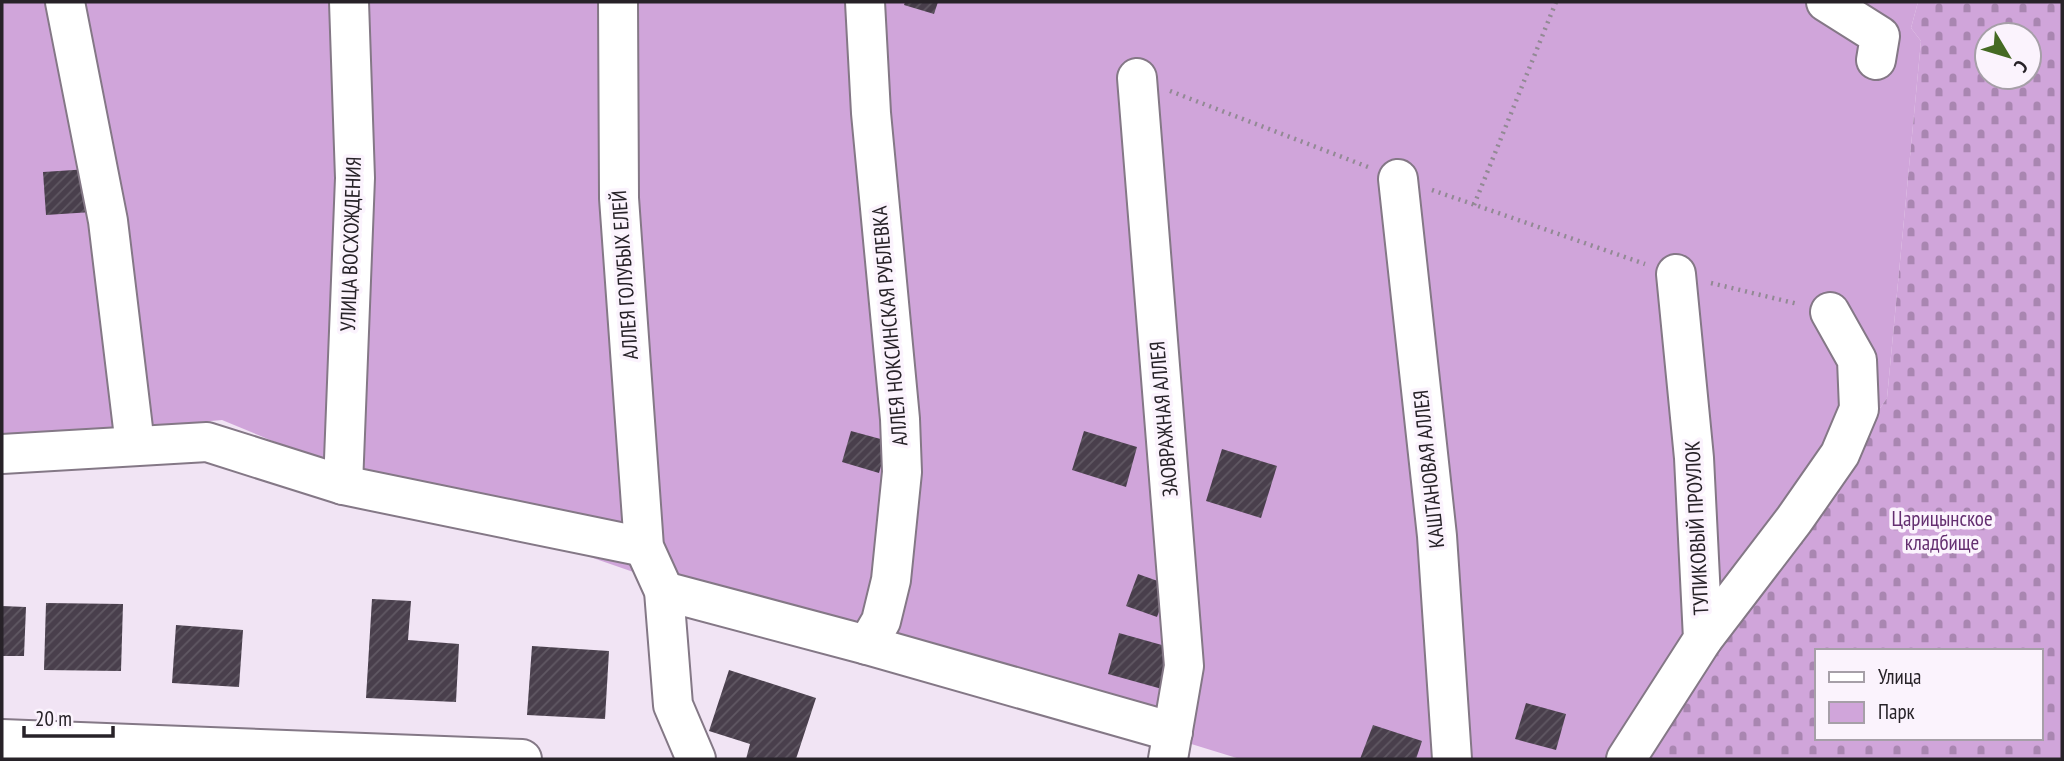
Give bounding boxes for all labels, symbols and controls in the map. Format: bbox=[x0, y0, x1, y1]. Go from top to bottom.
north arrow bbox=[1973, 21, 2043, 91]
text: С bbox=[2009, 56, 2034, 78]
street label: УЛИЦА ВОСХОЖДЕНИЯ bbox=[334, 156, 367, 332]
street label: АЛЛЕЯ ГОЛУБЫХ ЕЛЕЙ bbox=[605, 190, 644, 361]
street label: АЛЛЕЯ НОКСИНСКАЯ РУБЛЕВКА bbox=[866, 205, 913, 447]
street label: ЗАОВРАЖНАЯ АЛЛЕЯ bbox=[1143, 340, 1184, 498]
street label: КАШТАНОВАЯ АЛЛЕЯ bbox=[1407, 389, 1450, 549]
street label: ТУПИКОВЫЙ ПРОУЛОК bbox=[1678, 440, 1715, 616]
park label: Царицынское кладбище bbox=[1891, 505, 1993, 556]
legend bbox=[1815, 649, 2043, 740]
text: Улица bbox=[1878, 663, 1921, 690]
scale bar bbox=[24, 694, 114, 738]
text: Парк bbox=[1878, 698, 1915, 725]
text: 20 m bbox=[35, 705, 72, 732]

